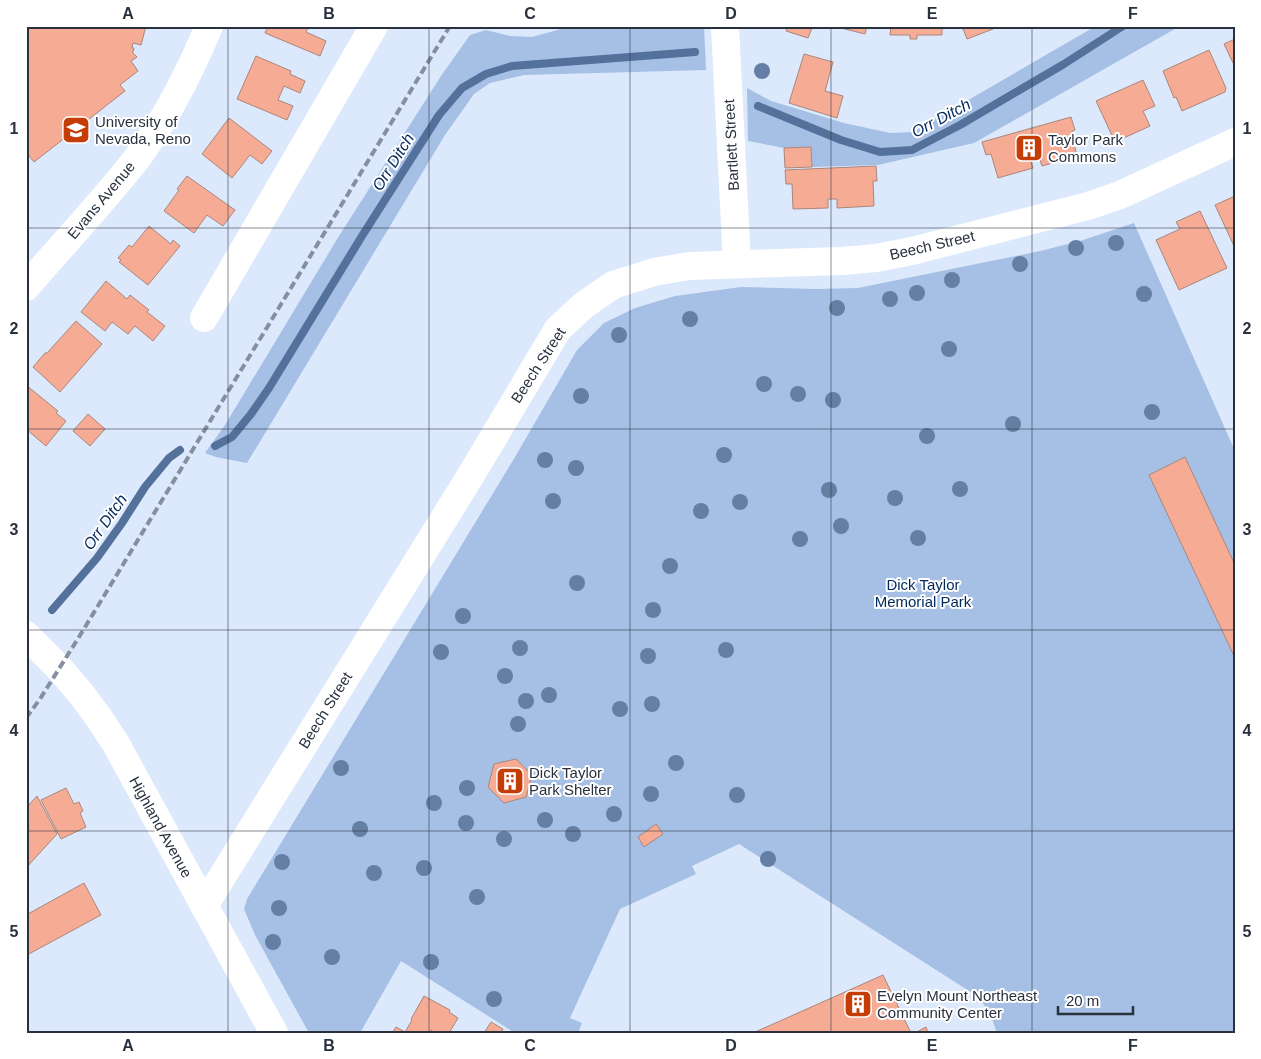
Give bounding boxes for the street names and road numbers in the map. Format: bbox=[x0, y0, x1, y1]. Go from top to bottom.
street label: Bartlett Street bbox=[720, 98, 742, 191]
street label: Evans Avenue bbox=[64, 158, 138, 242]
street label: Beech Street bbox=[888, 227, 977, 263]
street label: Beech Street bbox=[507, 323, 569, 406]
street label: Beech Street bbox=[295, 668, 356, 751]
street label: Highland Avenue bbox=[126, 773, 196, 881]

